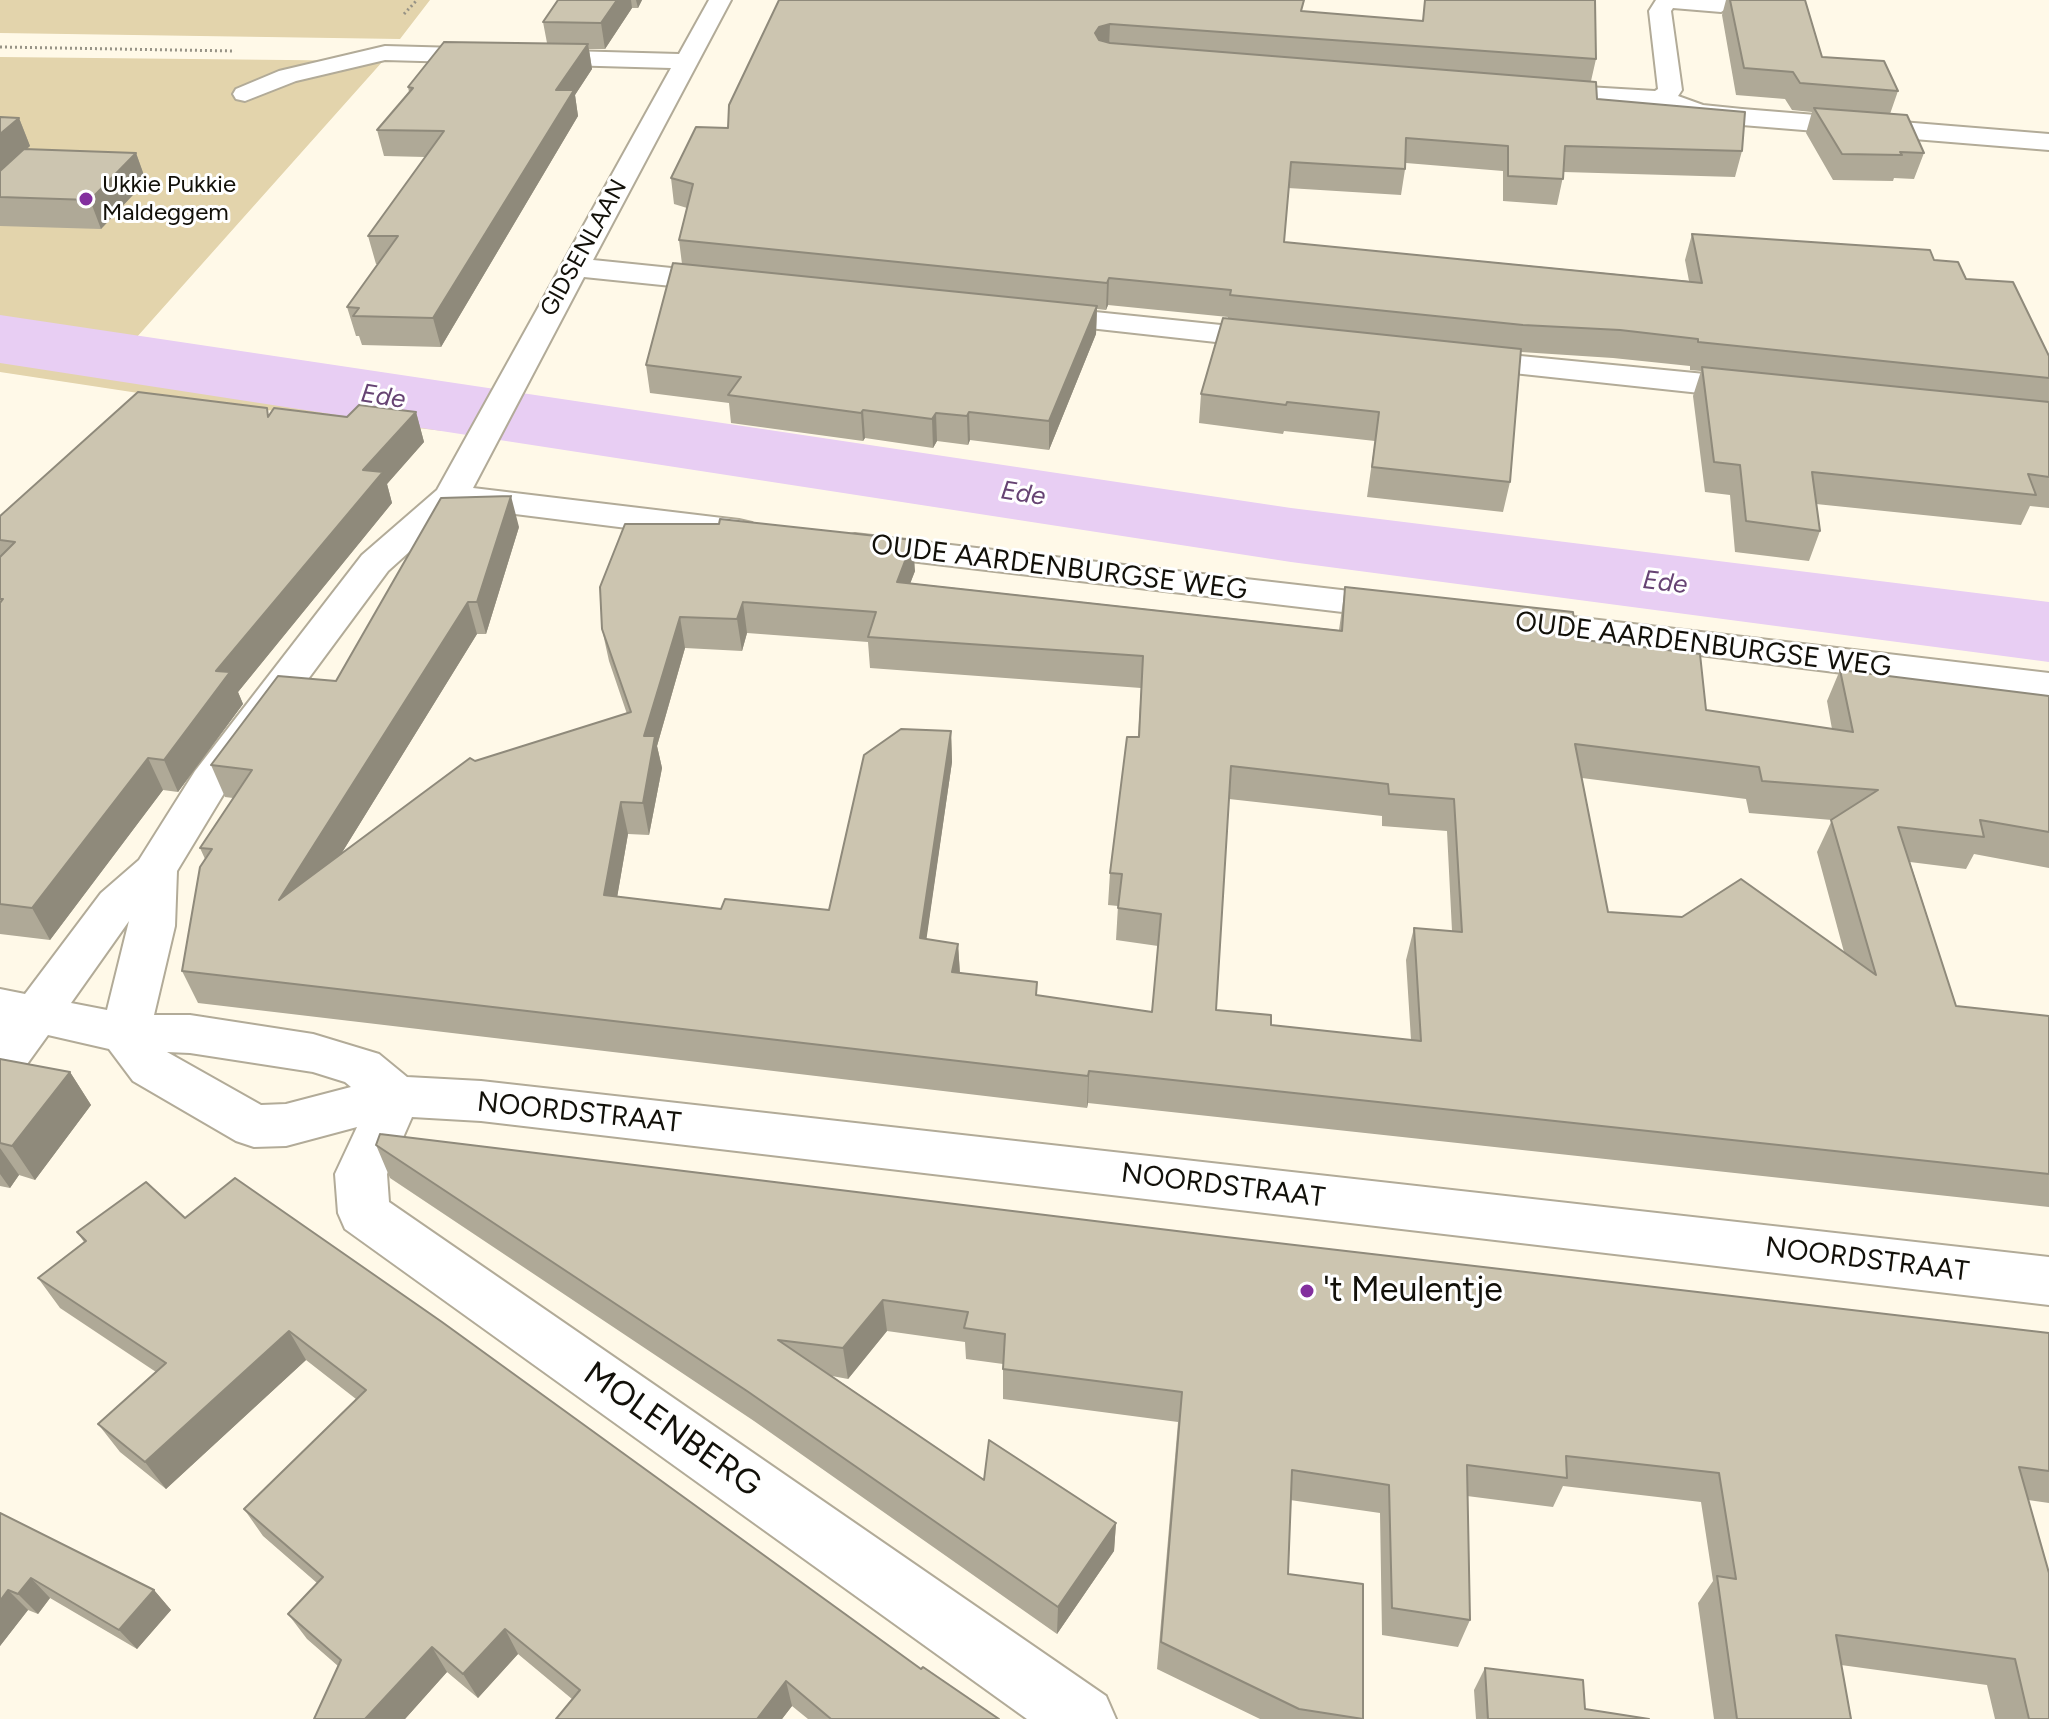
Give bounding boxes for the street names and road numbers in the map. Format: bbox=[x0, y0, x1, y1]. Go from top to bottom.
street label: GIDSENLAAN bbox=[535, 175, 633, 321]
street label: OUDE AARDENBURGSE WEG bbox=[869, 528, 1249, 608]
street label: OUDE AARDENBURGSE WEG bbox=[1513, 605, 1893, 685]
street label: NOORDSTRAAT bbox=[475, 1086, 683, 1140]
street label: NOORDSTRAAT bbox=[1119, 1157, 1327, 1215]
street label: NOORDSTRAAT bbox=[1763, 1231, 1971, 1289]
street label: MOLENBERG bbox=[575, 1354, 769, 1506]

